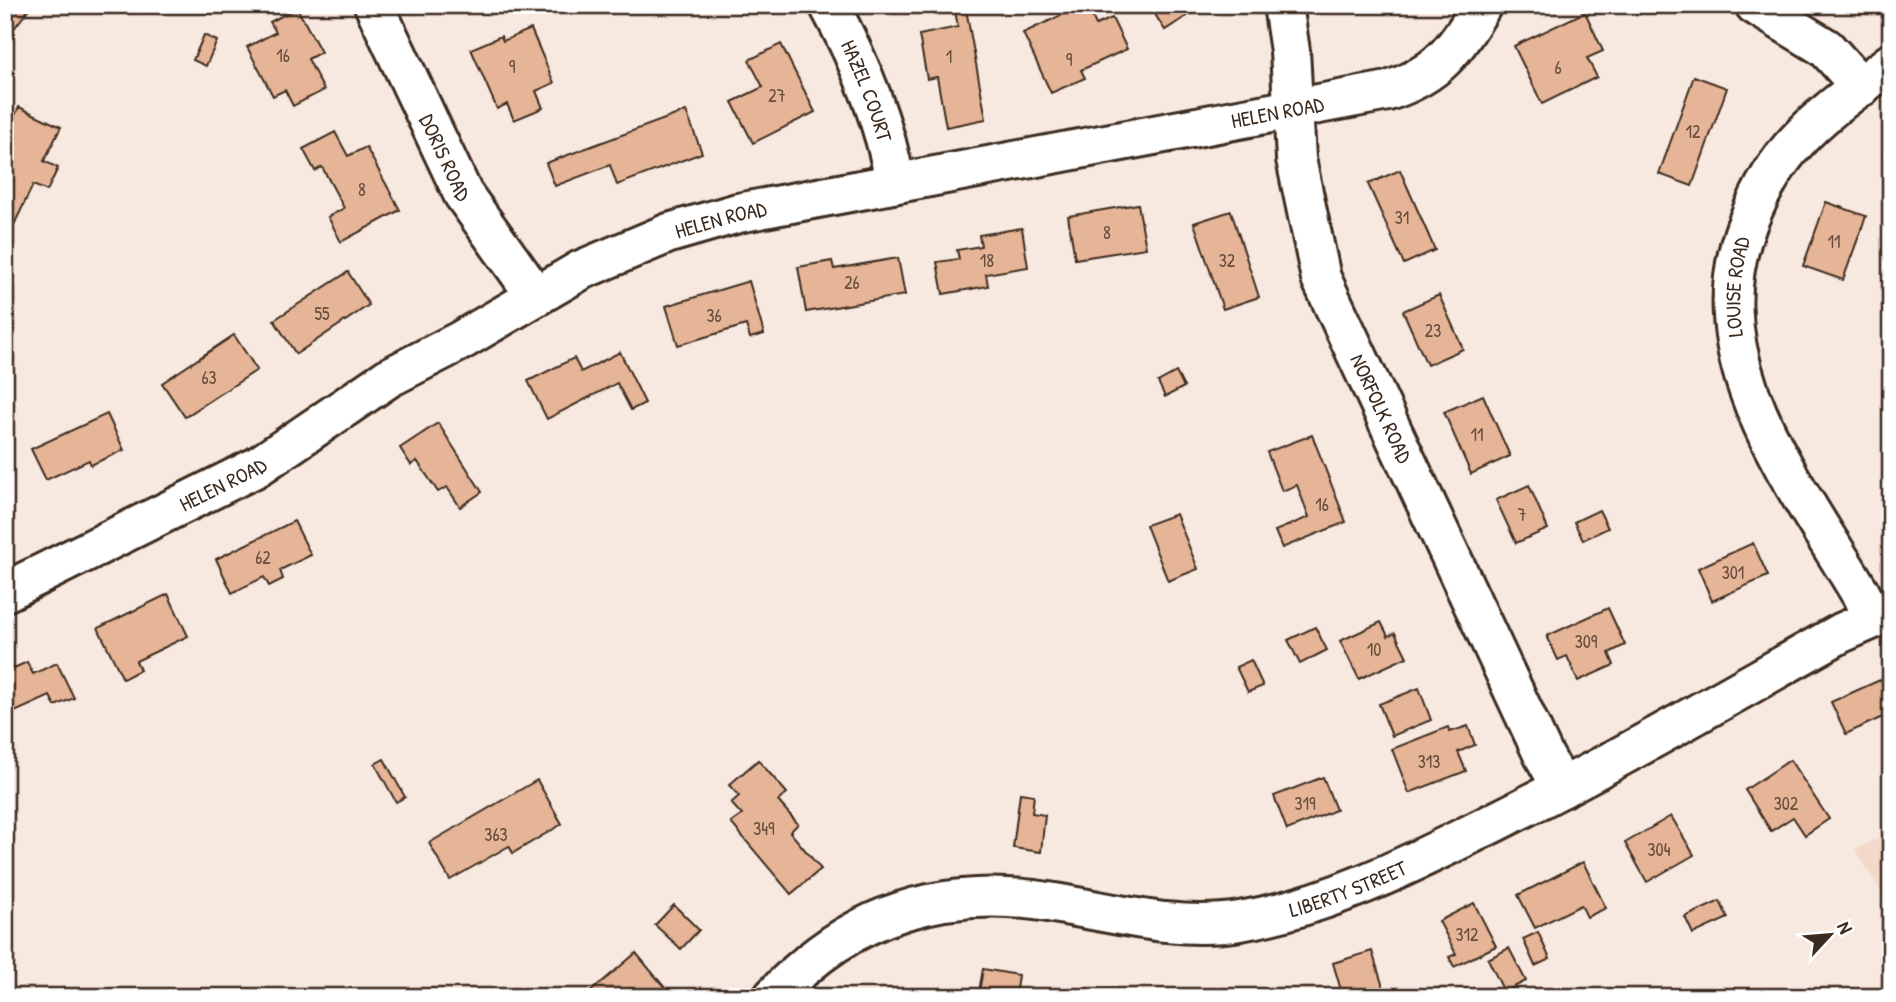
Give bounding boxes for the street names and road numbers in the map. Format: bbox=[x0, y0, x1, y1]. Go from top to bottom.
street label: HAZEL COURT bbox=[835, 35, 900, 146]
street label: HELEN ROAD bbox=[1229, 89, 1326, 135]
street label: DORIS ROAD bbox=[413, 109, 478, 207]
street label: HELEN ROAD bbox=[671, 193, 769, 245]
street label: LOUISE ROAD bbox=[1718, 233, 1756, 339]
street label: NORFOLK ROAD bbox=[1344, 349, 1420, 467]
street label: HELEN ROAD bbox=[174, 450, 272, 518]
street label: LIBERTY STREET bbox=[1286, 852, 1412, 924]

